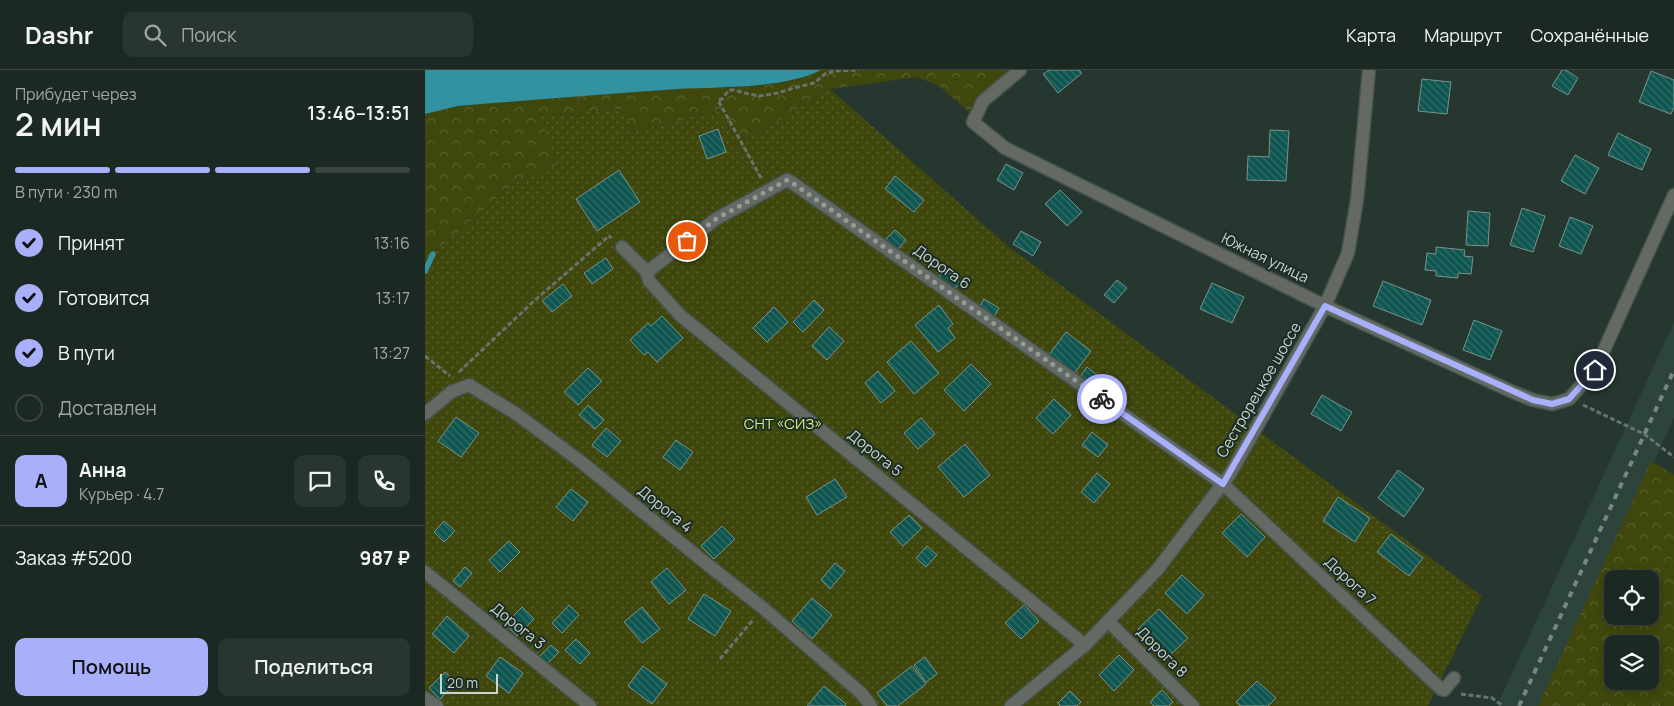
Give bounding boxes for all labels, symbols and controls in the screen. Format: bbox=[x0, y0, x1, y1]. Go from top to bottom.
search box bbox=[123, 12, 473, 57]
text: Dashr bbox=[25, 18, 93, 51]
icon: search bbox=[141, 21, 169, 49]
text: Поиск bbox=[181, 22, 236, 48]
text: Карта bbox=[1346, 23, 1396, 47]
text: Маршрут bbox=[1424, 23, 1502, 47]
text: Сохранённые bbox=[1530, 23, 1649, 47]
text: Прибудет через bbox=[15, 83, 137, 105]
text: 13:46–13:51 bbox=[307, 100, 410, 126]
text: 2 мин bbox=[15, 102, 102, 146]
text: В пути · 230 m bbox=[15, 181, 117, 203]
pin bbox=[666, 220, 708, 262]
icon: bag bbox=[673, 227, 701, 255]
street label: Южная улица bbox=[1218, 227, 1312, 288]
icon: check bbox=[15, 229, 43, 257]
text: Принят bbox=[58, 230, 125, 256]
text: 13:16 bbox=[374, 232, 410, 254]
street label: Дорога 6 bbox=[910, 239, 975, 294]
icon: check bbox=[15, 284, 43, 312]
text: Готовится bbox=[58, 285, 150, 311]
text: 13:17 bbox=[376, 287, 410, 309]
street label: Сестрорецкое шоссе bbox=[1211, 318, 1306, 461]
icon: check bbox=[15, 339, 43, 367]
text: В пути bbox=[58, 340, 115, 366]
text: 13:27 bbox=[373, 342, 410, 364]
pin bbox=[1574, 349, 1616, 391]
icon: home bbox=[1581, 356, 1609, 384]
courier bbox=[1077, 374, 1127, 424]
icon: bike bbox=[1088, 385, 1116, 413]
text: Доставлен bbox=[58, 395, 157, 421]
park label: СНТ «СИЗ» bbox=[744, 413, 822, 434]
street label: Дорога 5 bbox=[844, 424, 907, 481]
button: chat bbox=[294, 455, 346, 507]
button: phone bbox=[358, 455, 410, 507]
text: Анна bbox=[79, 457, 126, 483]
text: А bbox=[35, 468, 47, 494]
street label: Дорога 4 bbox=[634, 480, 697, 537]
text: Курьер · 4.7 bbox=[79, 483, 164, 505]
text: Заказ #5200 bbox=[15, 545, 132, 571]
text: 987 ₽ bbox=[360, 545, 410, 571]
street label: Дорога 7 bbox=[1320, 551, 1381, 610]
map controls bbox=[1604, 570, 1659, 690]
button: locate bbox=[1604, 570, 1659, 625]
street label: Дорога 3 bbox=[487, 597, 550, 654]
street label: Дорога 8 bbox=[1132, 621, 1193, 682]
button: layers bbox=[1604, 635, 1659, 690]
button: Помощь bbox=[15, 638, 208, 696]
button: Поделиться bbox=[218, 638, 410, 696]
scale bar bbox=[440, 671, 497, 694]
text: 20 m bbox=[447, 673, 478, 692]

